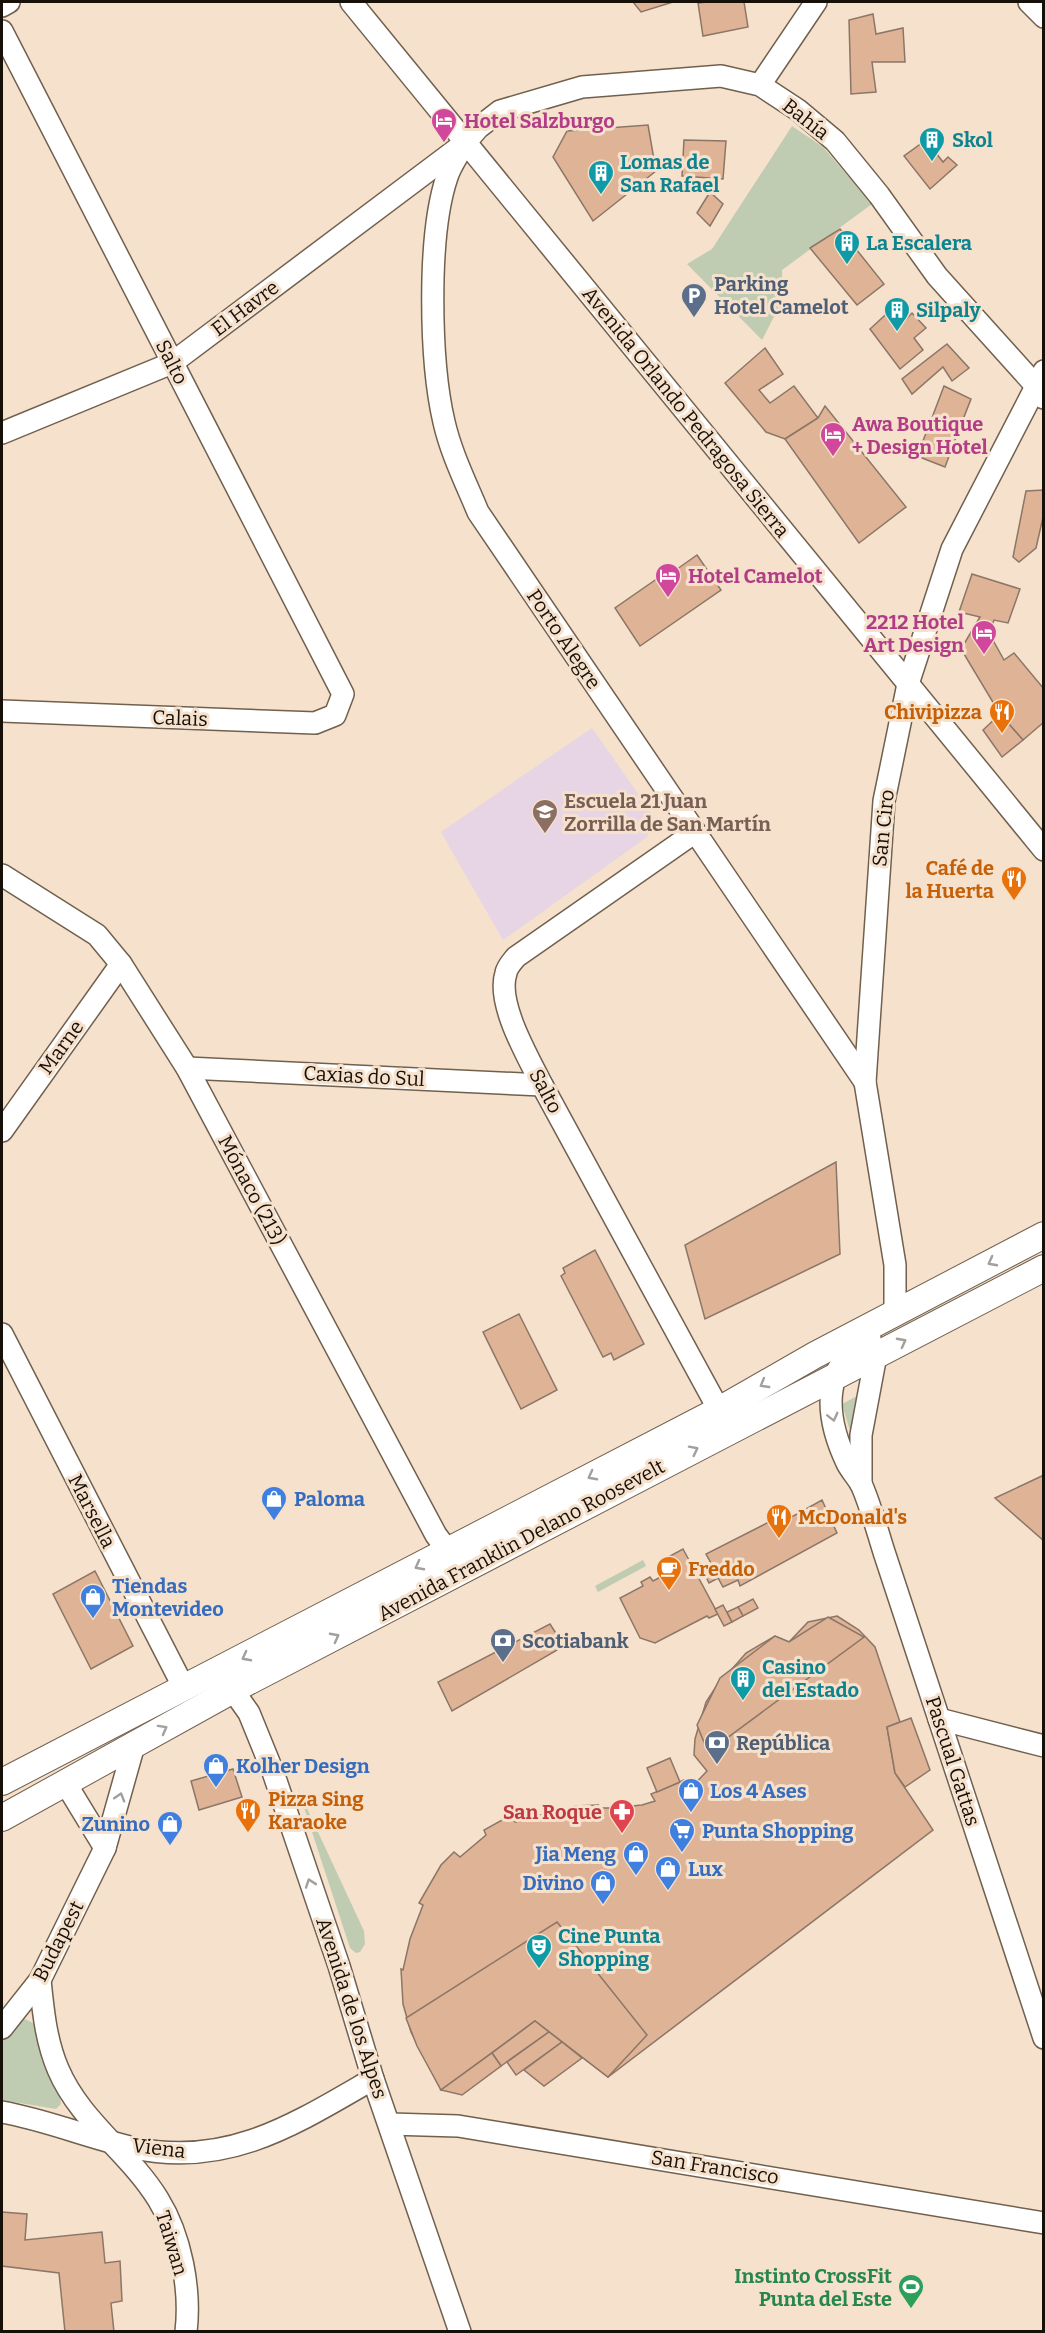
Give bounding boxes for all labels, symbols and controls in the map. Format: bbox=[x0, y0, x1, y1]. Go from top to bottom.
street label: Bahía bbox=[778, 93, 834, 145]
hotel icon: Hotel Salzburgo bbox=[429, 106, 459, 144]
place label: Hotel Salzburgo bbox=[464, 109, 615, 133]
building icon: Skol bbox=[917, 125, 947, 163]
place label: Skol bbox=[952, 128, 993, 152]
place label: Lomas de San Rafael bbox=[620, 150, 720, 197]
building icon: Lomas de San Rafael bbox=[586, 158, 616, 196]
building icon: La Escalera bbox=[832, 228, 862, 266]
place label: La Escalera bbox=[866, 231, 972, 255]
place label: Parking Hotel Camelot bbox=[714, 272, 849, 319]
street label: El Havre bbox=[207, 275, 283, 341]
parking icon: Parking Hotel Camelot bbox=[679, 281, 709, 319]
street label: Avenida Orlando Pedragosa Sierra bbox=[577, 282, 795, 542]
building icon: Silpaly bbox=[882, 295, 912, 333]
place label: Silpaly bbox=[916, 298, 981, 322]
street label: Salto bbox=[151, 336, 193, 388]
place label: Awa Boutique + Design Hotel bbox=[852, 412, 988, 459]
hotel icon: Awa Boutique + Design Hotel bbox=[818, 420, 848, 458]
hotel icon: Hotel Camelot bbox=[653, 561, 683, 599]
place label: Hotel Camelot bbox=[688, 564, 823, 588]
street label: Porto Alegre bbox=[522, 585, 606, 693]
place label: 2212 Hotel Art Design bbox=[863, 610, 964, 657]
hotel icon: 2212 Hotel Art Design bbox=[969, 618, 999, 656]
restaurant icon: Chivipizza bbox=[987, 697, 1017, 735]
place label: Chivipizza bbox=[884, 700, 982, 724]
street label: Calais bbox=[152, 705, 208, 731]
street label: San Ciro bbox=[867, 788, 899, 868]
place label: Escuela 21 Juan Zorrilla de San Martín bbox=[564, 789, 771, 836]
school or university icon: Escuela 21 Juan Zorrilla de San Martín bbox=[530, 797, 560, 835]
place label: Café de la Huerta bbox=[905, 856, 994, 903]
restaurant icon: Café de la Huerta bbox=[999, 864, 1029, 902]
street label: Marne bbox=[33, 1015, 89, 1079]
street label: Caxias do Sul bbox=[303, 1061, 426, 1091]
street label: Salto bbox=[524, 1065, 568, 1117]
street label: Mónaco (213) bbox=[213, 1131, 291, 1249]
one-way arrow bbox=[987, 1255, 998, 1266]
one-way arrow bbox=[895, 1338, 906, 1349]
one-way arrow bbox=[760, 1377, 770, 1389]
one-way arrow bbox=[825, 1411, 838, 1421]
one-way arrow bbox=[688, 1446, 699, 1458]
street label: Avenida Franklin Delano Roosevelt bbox=[374, 1454, 668, 1626]
one-way arrow bbox=[588, 1469, 598, 1480]
street label: Marsella bbox=[63, 1470, 121, 1552]
shop icon: Paloma bbox=[259, 1484, 289, 1522]
place label: Paloma bbox=[294, 1487, 365, 1511]
restaurant icon: McDonald's bbox=[764, 1502, 794, 1540]
place label: McDonald's bbox=[798, 1505, 907, 1529]
cafe icon: Freddo bbox=[654, 1554, 684, 1592]
place label: Freddo bbox=[688, 1557, 755, 1581]
one-way arrow bbox=[414, 1559, 425, 1571]
place label: Tiendas Montevideo bbox=[112, 1574, 224, 1621]
shop icon: Tiendas Montevideo bbox=[78, 1582, 108, 1620]
bank icon: Scotiabank bbox=[488, 1626, 518, 1664]
place label: Scotiabank bbox=[522, 1629, 629, 1653]
one-way arrow bbox=[329, 1633, 340, 1645]
one-way arrow bbox=[242, 1650, 253, 1661]
place label: Casino del Estado bbox=[762, 1655, 859, 1702]
building icon: Casino del Estado bbox=[728, 1664, 758, 1702]
street label: Pascual Gattas bbox=[921, 1693, 985, 1829]
one-way arrow bbox=[156, 1725, 167, 1736]
bank icon: República bbox=[702, 1728, 732, 1766]
place label: República bbox=[736, 1731, 830, 1755]
shop icon: Kolher Design bbox=[201, 1751, 231, 1789]
place label: Kolher Design bbox=[236, 1754, 370, 1778]
shop icon: Los 4 Ases bbox=[676, 1776, 706, 1814]
place label: Los 4 Ases bbox=[710, 1779, 807, 1803]
place label: Pizza Sing Karaoke bbox=[268, 1787, 364, 1834]
one-way arrow bbox=[113, 1792, 126, 1803]
restaurant icon: Pizza Sing Karaoke bbox=[233, 1796, 263, 1834]
pharmacy icon: San Roque bbox=[607, 1797, 637, 1835]
place label: San Roque bbox=[503, 1800, 602, 1824]
shop icon: Zunino bbox=[155, 1809, 185, 1847]
place label: Zunino bbox=[82, 1812, 150, 1836]
supermarket icon: Punta Shopping bbox=[667, 1816, 697, 1854]
place label: Punta Shopping bbox=[702, 1819, 854, 1843]
shop icon: Jia Meng bbox=[621, 1839, 651, 1877]
place label: Jia Meng bbox=[534, 1842, 617, 1866]
shop icon: Lux bbox=[653, 1854, 683, 1892]
place label: Lux bbox=[688, 1857, 723, 1881]
shop icon: Divino bbox=[588, 1868, 618, 1906]
place label: Divino bbox=[522, 1871, 584, 1895]
one-way arrow bbox=[305, 1878, 318, 1889]
street label: Budapest bbox=[28, 1897, 88, 1985]
street label: Avenida de los Alpes bbox=[311, 1914, 393, 2102]
place label: Cine Punta Shopping bbox=[558, 1924, 661, 1971]
theatre icon: Cine Punta Shopping bbox=[524, 1932, 554, 1970]
street label: Viena bbox=[131, 2133, 187, 2163]
street label: San Francisco bbox=[650, 2145, 780, 2189]
street label: Taiwan bbox=[151, 2208, 193, 2279]
place label: Instinto CrossFit Punta del Este bbox=[734, 2264, 892, 2311]
sports icon: Instinto CrossFit Punta del Este bbox=[896, 2272, 926, 2310]

